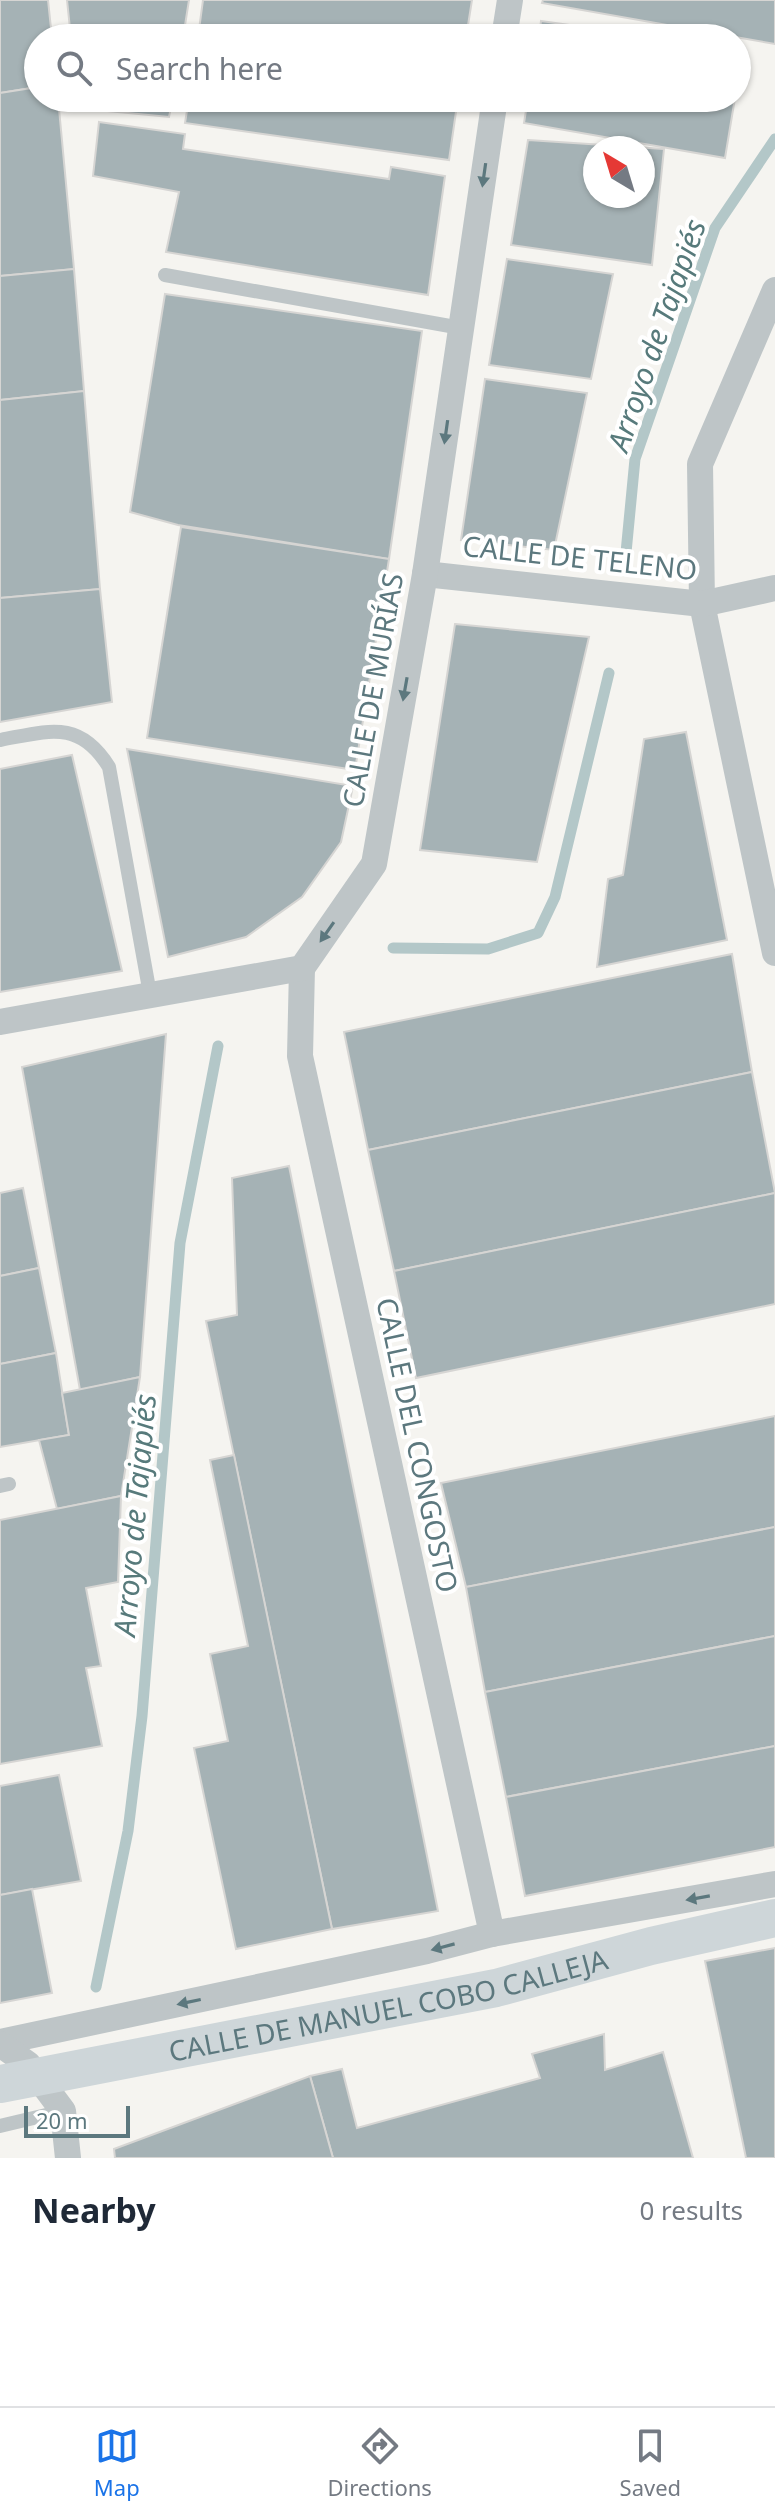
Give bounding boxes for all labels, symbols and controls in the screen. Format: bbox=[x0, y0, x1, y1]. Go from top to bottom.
search box bbox=[24, 24, 751, 112]
icon: search bbox=[52, 46, 96, 90]
text: Search here bbox=[116, 48, 283, 89]
north arrow bbox=[583, 136, 655, 208]
one-way arrow bbox=[477, 163, 490, 188]
water label: Arroyo de Tajapiés bbox=[596, 214, 715, 458]
one-way arrow bbox=[439, 420, 452, 445]
street label: CALLE DE TELENO bbox=[461, 526, 699, 588]
street label: CALLE DE MURÍAS bbox=[333, 570, 411, 810]
one-way arrow bbox=[398, 677, 410, 702]
one-way arrow bbox=[320, 921, 335, 942]
street label: CALLE DEL CONGOSTO bbox=[368, 1294, 468, 1596]
water label: Arroyo de Tajapiés bbox=[103, 1392, 165, 1640]
one-way arrow bbox=[685, 1892, 710, 1904]
street label: CALLE DE MANUEL COBO CALLEJA bbox=[165, 1940, 612, 2070]
one-way arrow bbox=[431, 1941, 455, 1954]
one-way arrow bbox=[176, 1996, 201, 2009]
scale bar bbox=[24, 2102, 130, 2138]
text: 20 m bbox=[36, 2105, 87, 2135]
text: Nearby bbox=[32, 2187, 156, 2233]
text: 0 results bbox=[639, 2192, 743, 2228]
tab: Map bbox=[94, 2424, 140, 2502]
tab: Directions bbox=[327, 2424, 432, 2502]
tab: Saved bbox=[620, 2424, 681, 2502]

